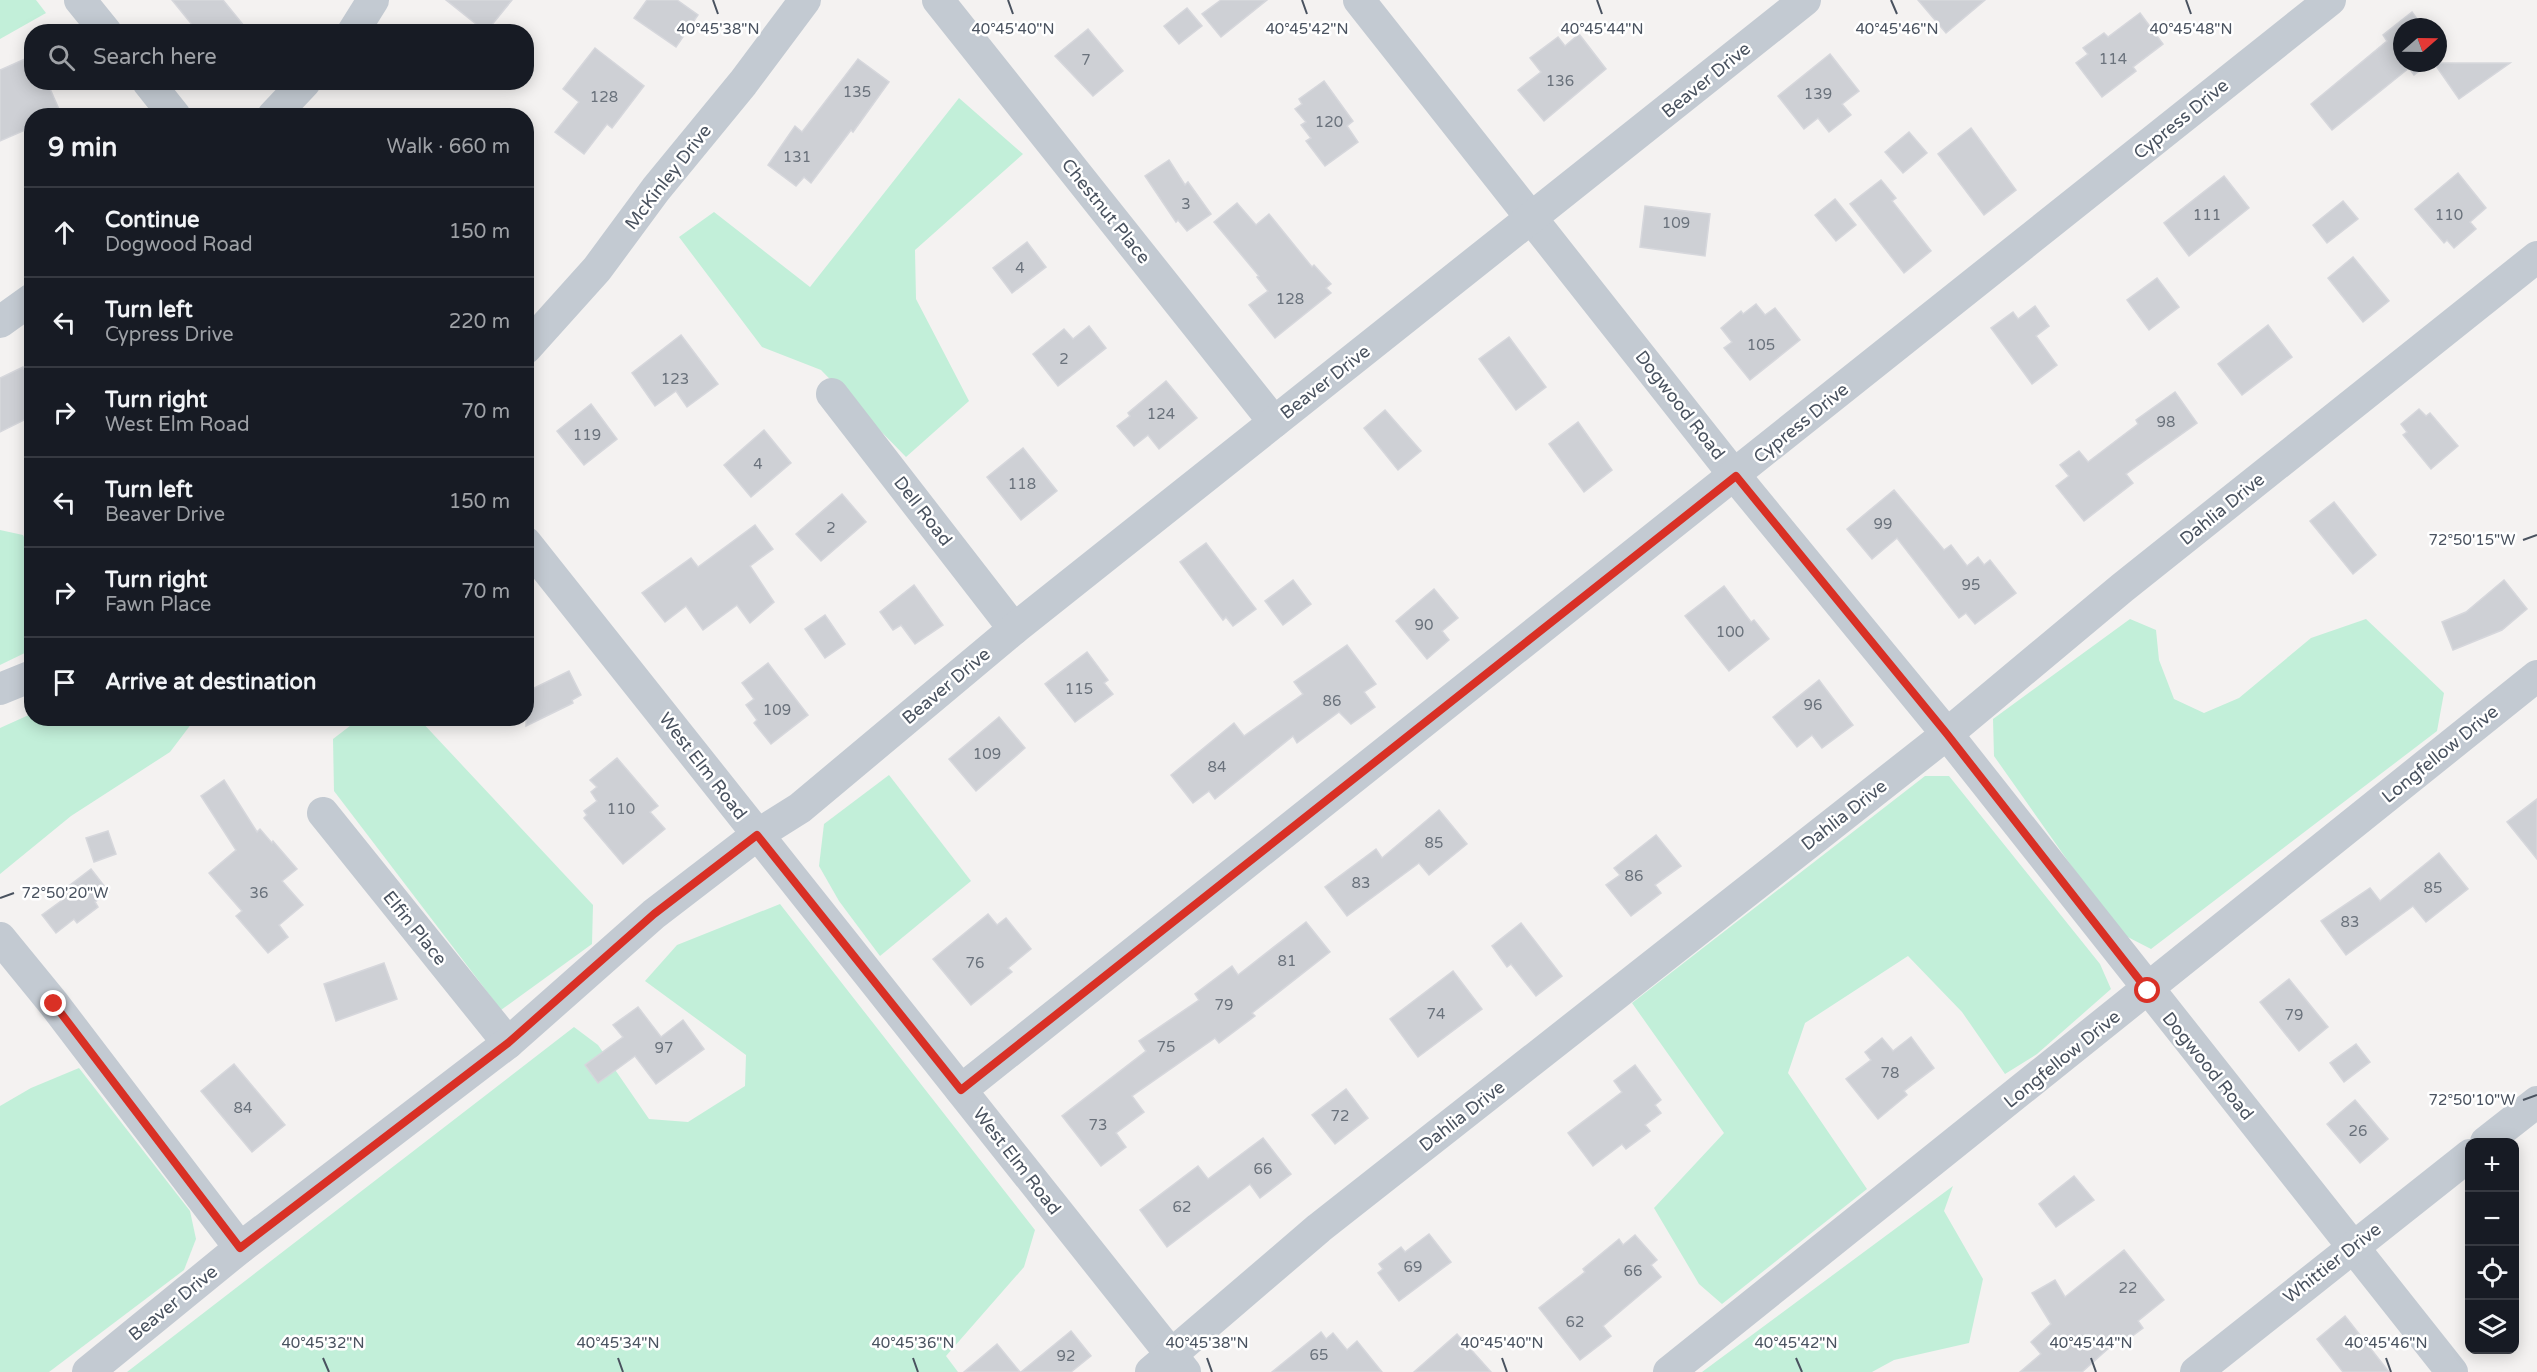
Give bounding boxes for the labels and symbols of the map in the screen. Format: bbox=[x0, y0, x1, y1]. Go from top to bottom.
north arrow bbox=[2393, 18, 2447, 72]
text: 40°45'38"N bbox=[676, 20, 760, 38]
text: 40°45'40"N bbox=[971, 20, 1055, 38]
text: 40°45'42"N bbox=[1265, 20, 1349, 38]
text: 40°45'44"N bbox=[1560, 20, 1644, 38]
text: 40°45'46"N bbox=[1855, 20, 1939, 38]
text: 40°45'48"N bbox=[2149, 20, 2233, 38]
street label: Beaver Drive bbox=[1657, 37, 1755, 123]
house number: 114 bbox=[2099, 50, 2127, 68]
house number: 7 bbox=[1081, 51, 1091, 69]
house number: 136 bbox=[1546, 72, 1574, 90]
street label: Cypress Drive bbox=[2129, 74, 2233, 164]
house number: 135 bbox=[843, 83, 871, 101]
house number: 139 bbox=[1804, 85, 1832, 103]
house number: 128 bbox=[590, 88, 618, 106]
house number: 120 bbox=[1315, 113, 1343, 131]
street label: McKinley Drive bbox=[620, 120, 716, 234]
house number: 131 bbox=[783, 148, 811, 166]
street label: Chestnut Place bbox=[1057, 154, 1155, 268]
house number: 3 bbox=[1181, 195, 1191, 213]
house number: 111 bbox=[2193, 206, 2221, 224]
house number: 110 bbox=[2435, 206, 2463, 224]
house number: 109 bbox=[1662, 214, 1690, 232]
house number: 4 bbox=[1015, 259, 1025, 277]
house number: 128 bbox=[1276, 290, 1304, 308]
house number: 105 bbox=[1747, 336, 1775, 354]
street label: Beaver Drive bbox=[1276, 340, 1374, 424]
street label: Dogwood Road bbox=[1630, 346, 1730, 464]
house number: 2 bbox=[1059, 350, 1069, 368]
house number: 123 bbox=[661, 370, 689, 388]
street label: Cypress Drive bbox=[1749, 378, 1853, 468]
house number: 124 bbox=[1147, 405, 1175, 423]
house number: 98 bbox=[2157, 413, 2175, 431]
house number: 119 bbox=[573, 426, 601, 444]
house number: 4 bbox=[753, 455, 763, 473]
street label: Dahlia Drive bbox=[2175, 468, 2269, 550]
street label: Dell Road bbox=[889, 472, 957, 550]
house number: 118 bbox=[1008, 475, 1036, 493]
house number: 99 bbox=[1874, 515, 1892, 533]
house number: 2 bbox=[826, 519, 836, 537]
text: 72°50'15"W bbox=[2429, 531, 2515, 549]
house number: 95 bbox=[1962, 576, 1980, 594]
house number: 90 bbox=[1415, 616, 1433, 634]
house number: 100 bbox=[1716, 623, 1744, 641]
street label: Beaver Drive bbox=[898, 643, 994, 729]
house number: 115 bbox=[1065, 680, 1093, 698]
house number: 86 bbox=[1323, 692, 1341, 710]
house number: 96 bbox=[1804, 696, 1822, 714]
street label: Longfellow Drive bbox=[2377, 700, 2503, 808]
house number: 109 bbox=[763, 701, 791, 719]
street label: West Elm Road bbox=[654, 708, 752, 824]
house number: 109 bbox=[973, 745, 1001, 763]
house number: 84 bbox=[1208, 758, 1226, 776]
street label: Dahlia Drive bbox=[1797, 775, 1891, 855]
house number: 110 bbox=[607, 800, 635, 818]
house number: 85 bbox=[1425, 834, 1443, 852]
house number: 86 bbox=[1625, 867, 1643, 885]
house number: 83 bbox=[1352, 874, 1370, 892]
house number: 85 bbox=[2424, 879, 2442, 897]
text: 72°50'20"W bbox=[22, 884, 108, 902]
house number: 36 bbox=[250, 884, 268, 902]
street label: Elfin Place bbox=[378, 886, 452, 970]
house number: 83 bbox=[2341, 913, 2359, 931]
house number: 81 bbox=[1278, 952, 1296, 970]
house number: 76 bbox=[966, 954, 984, 972]
route start bbox=[2134, 977, 2160, 1003]
route end bbox=[40, 990, 66, 1016]
house number: 79 bbox=[1215, 996, 1233, 1014]
house number: 74 bbox=[1427, 1005, 1445, 1023]
street label: Longfellow Drive bbox=[1999, 1005, 2125, 1113]
house number: 79 bbox=[2285, 1006, 2303, 1024]
street label: Dogwood Road bbox=[2158, 1007, 2258, 1125]
house number: 75 bbox=[1157, 1038, 1175, 1056]
house number: 97 bbox=[655, 1039, 673, 1057]
house number: 78 bbox=[1881, 1064, 1899, 1082]
street label: Dahlia Drive bbox=[1415, 1076, 1509, 1156]
text: 72°50'10"W bbox=[2429, 1091, 2515, 1109]
house number: 84 bbox=[234, 1099, 252, 1117]
street label: West Elm Road bbox=[968, 1103, 1066, 1219]
house number: 72 bbox=[1331, 1107, 1349, 1125]
house number: 73 bbox=[1089, 1116, 1107, 1134]
house number: 26 bbox=[2349, 1122, 2367, 1140]
house number: 66 bbox=[1254, 1160, 1272, 1178]
house number: 62 bbox=[1173, 1198, 1191, 1216]
street label: Whittier Drive bbox=[2279, 1218, 2385, 1308]
house number: 69 bbox=[1404, 1258, 1422, 1276]
street label: Beaver Drive bbox=[124, 1260, 222, 1346]
house number: 66 bbox=[1624, 1262, 1642, 1280]
house number: 22 bbox=[2119, 1279, 2137, 1297]
house number: 62 bbox=[1566, 1313, 1584, 1331]
text: 40°45'32"N bbox=[281, 1334, 365, 1352]
text: 40°45'34"N bbox=[576, 1334, 660, 1352]
text: 40°45'36"N bbox=[871, 1334, 955, 1352]
text: 40°45'38"N bbox=[1165, 1334, 1249, 1352]
text: 40°45'40"N bbox=[1460, 1334, 1544, 1352]
text: 40°45'42"N bbox=[1754, 1334, 1838, 1352]
text: 40°45'44"N bbox=[2049, 1334, 2133, 1352]
text: 40°45'46"N bbox=[2344, 1334, 2428, 1352]
house number: 65 bbox=[1310, 1346, 1328, 1364]
house number: 92 bbox=[1057, 1347, 1075, 1365]

